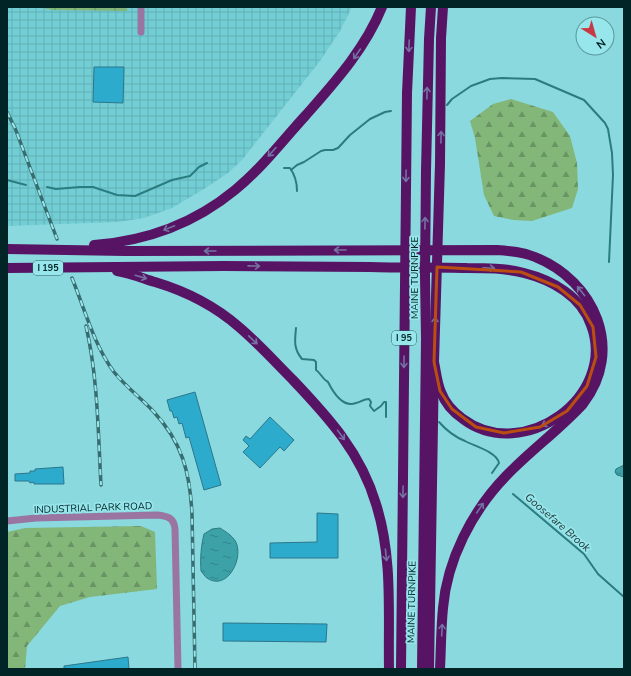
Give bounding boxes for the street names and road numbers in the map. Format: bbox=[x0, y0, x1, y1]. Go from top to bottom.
street label: MAINE TURNPIKE bbox=[408, 237, 422, 319]
road number: I 195 bbox=[33, 261, 63, 275]
road number: I 95 bbox=[392, 331, 416, 345]
street label: INDUSTRIAL PARK ROAD bbox=[34, 499, 153, 517]
street label: MAINE TURNPIKE bbox=[404, 560, 420, 643]

